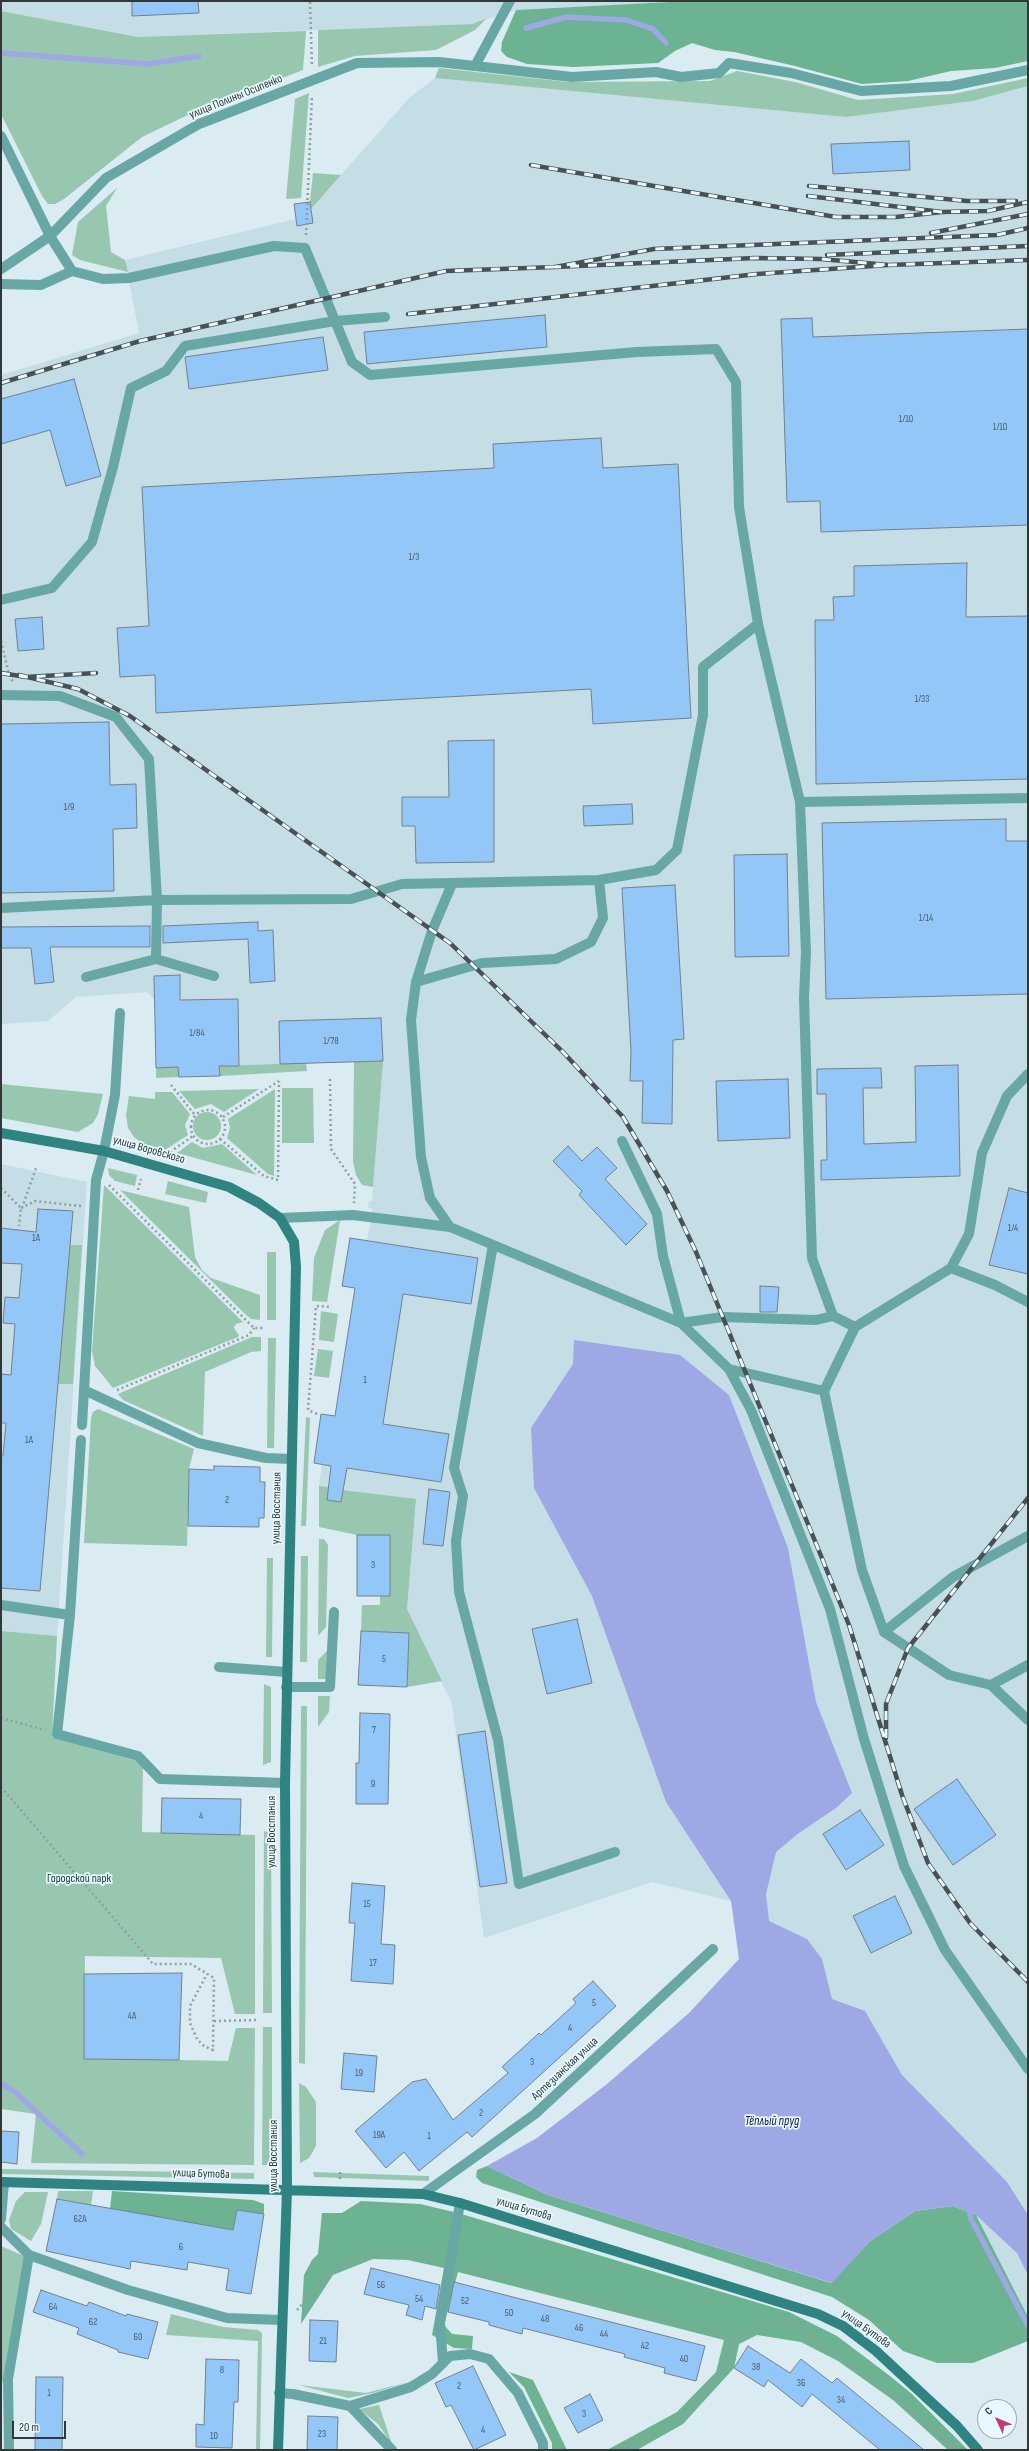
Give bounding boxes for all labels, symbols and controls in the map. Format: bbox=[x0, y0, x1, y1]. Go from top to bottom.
street label: улица Полины Осипенко bbox=[187, 72, 285, 122]
house number: 1/10 bbox=[899, 413, 913, 425]
house number: 1/10 bbox=[993, 421, 1007, 433]
house number: 1/3 bbox=[409, 551, 419, 563]
house number: 1/33 bbox=[915, 693, 929, 705]
house number: 1/9 bbox=[63, 801, 75, 813]
house number: 1/14 bbox=[919, 912, 933, 924]
house number: 1/84 bbox=[189, 1027, 205, 1039]
house number: 1/78 bbox=[323, 1035, 339, 1047]
street label: улица Воровского bbox=[111, 1133, 187, 1167]
house number: 1/4 bbox=[1008, 1222, 1018, 1234]
house number: 1А bbox=[32, 1232, 40, 1244]
house number: 1 bbox=[363, 1374, 367, 1386]
house number: 1А bbox=[25, 1434, 33, 1446]
street label: улица Восстания bbox=[269, 1472, 285, 1544]
house number: 2 bbox=[225, 1494, 229, 1506]
house number: 3 bbox=[371, 1559, 375, 1571]
house number: 5 bbox=[382, 1653, 386, 1665]
house number: 7 bbox=[372, 1724, 376, 1736]
house number: 9 bbox=[371, 1778, 375, 1790]
street label: улица Восстания bbox=[265, 1796, 279, 1868]
house number: 4 bbox=[199, 1810, 203, 1822]
park label: Городской парк bbox=[47, 1872, 111, 1886]
house number: 15 bbox=[363, 1898, 371, 1910]
house number: 17 bbox=[369, 1957, 377, 1969]
house number: 5 bbox=[592, 1997, 596, 2009]
house number: 4А bbox=[128, 2010, 136, 2022]
house number: 4 bbox=[568, 2022, 572, 2034]
street label: Артезианская улица bbox=[529, 2034, 601, 2104]
house number: 3 bbox=[530, 2056, 534, 2068]
house number: 19 bbox=[355, 2067, 363, 2079]
house number: 2 bbox=[479, 2107, 483, 2119]
water label: Тёплый пруд bbox=[745, 2114, 799, 2130]
street label: улица Восстания bbox=[267, 2120, 281, 2192]
house number: 19А bbox=[373, 2129, 385, 2141]
house number: 1 bbox=[427, 2130, 431, 2142]
street label: улица Бутова bbox=[172, 2166, 230, 2182]
street label: улица Бутова bbox=[494, 2194, 554, 2224]
house number: 62А bbox=[74, 2213, 86, 2225]
house number: 6 bbox=[179, 2241, 183, 2253]
house number: 56 bbox=[377, 2279, 385, 2291]
house number: 54 bbox=[415, 2293, 423, 2305]
house number: 52 bbox=[461, 2295, 469, 2307]
house number: 64 bbox=[49, 2301, 57, 2313]
street label: улица Бутова bbox=[839, 2306, 893, 2352]
house number: 50 bbox=[505, 2307, 513, 2319]
house number: 48 bbox=[541, 2313, 549, 2325]
house number: 62 bbox=[89, 2316, 97, 2328]
house number: 46 bbox=[575, 2322, 583, 2334]
house number: 44 bbox=[600, 2328, 608, 2340]
house number: 60 bbox=[134, 2331, 142, 2343]
house number: 21 bbox=[319, 2335, 327, 2347]
house number: 42 bbox=[641, 2340, 649, 2352]
house number: 40 bbox=[680, 2353, 688, 2365]
house number: 38 bbox=[752, 2361, 760, 2373]
house number: 8 bbox=[220, 2364, 224, 2376]
house number: 36 bbox=[797, 2377, 805, 2389]
house number: 2 bbox=[457, 2380, 461, 2392]
house number: 1 bbox=[47, 2387, 51, 2399]
house number: 34 bbox=[837, 2394, 845, 2406]
north arrow bbox=[977, 2399, 1017, 2439]
text: С bbox=[982, 2404, 995, 2418]
house number: 3 bbox=[582, 2408, 586, 2420]
scale bar bbox=[14, 2413, 68, 2439]
text: 20 m bbox=[19, 2420, 39, 2435]
house number: 4 bbox=[481, 2424, 485, 2436]
house number: 23 bbox=[318, 2428, 326, 2440]
house number: 10 bbox=[210, 2430, 218, 2442]

